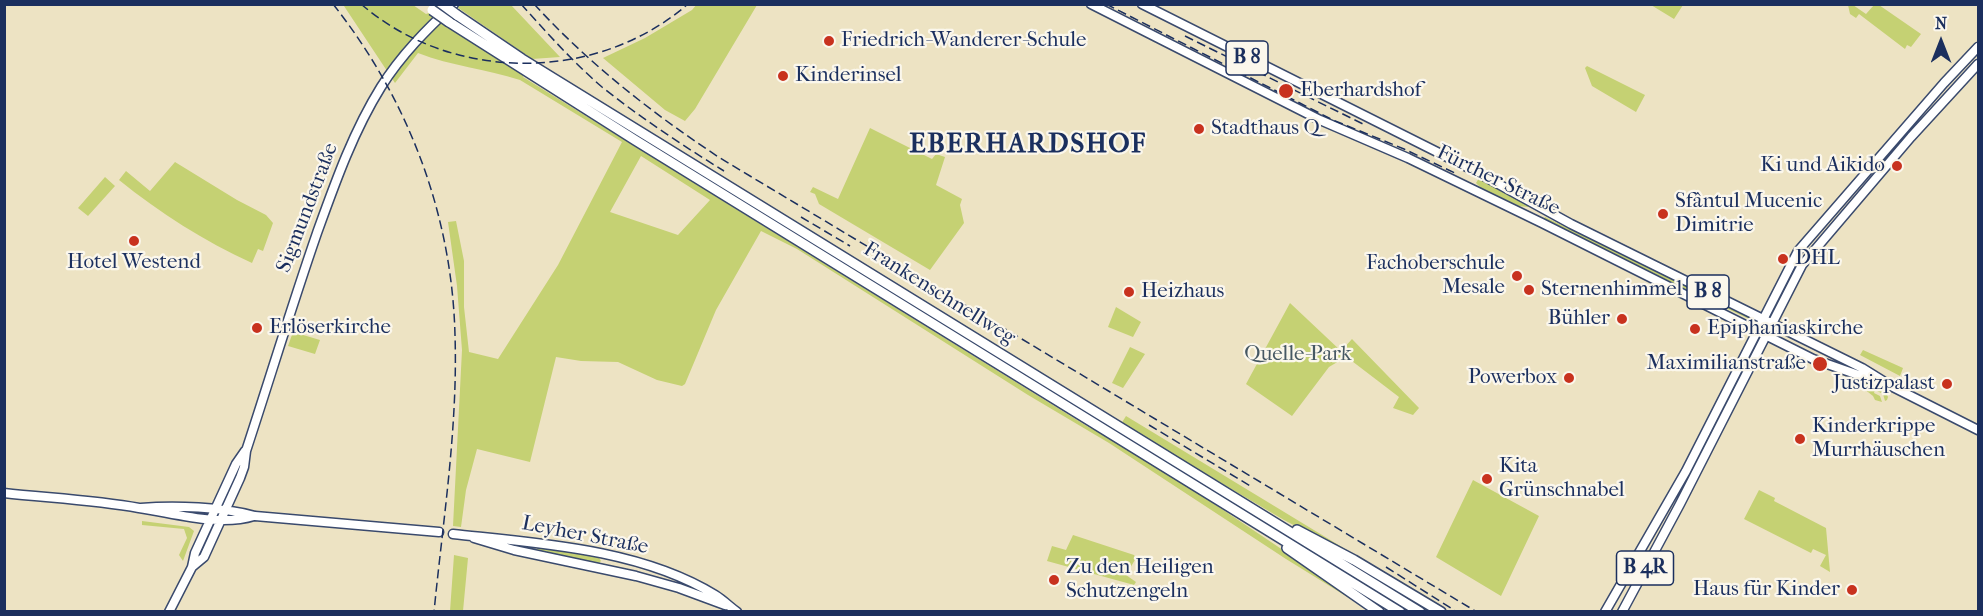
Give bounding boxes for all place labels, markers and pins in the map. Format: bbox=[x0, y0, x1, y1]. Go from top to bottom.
place label: Friedrich-Wanderer-Schule bbox=[841, 28, 1086, 54]
marker: Friedrich-Wanderer-Schule bbox=[822, 34, 836, 48]
place label: Kinderinsel bbox=[795, 63, 902, 89]
marker: Kinderinsel bbox=[776, 69, 790, 83]
place label: Eberhardshof bbox=[1300, 78, 1421, 104]
marker: Eberhardshof bbox=[1277, 82, 1295, 100]
place label: Stadthaus Q bbox=[1211, 116, 1320, 142]
marker: Stadthaus Q bbox=[1192, 122, 1206, 136]
place label: Ki und Aikido bbox=[1760, 153, 1885, 179]
marker: Ki und Aikido bbox=[1890, 159, 1904, 173]
place label: Sfântul Mucenic Dimitrie bbox=[1675, 189, 1822, 239]
marker: Sfântul Mucenic Dimitrie bbox=[1656, 207, 1670, 221]
marker: Hotel Westend bbox=[127, 234, 141, 248]
place label: DHL bbox=[1795, 246, 1840, 272]
place label: Hotel Westend bbox=[67, 250, 201, 276]
place label: Fachoberschule Mesale bbox=[1366, 251, 1505, 301]
marker: DHL bbox=[1776, 252, 1790, 266]
marker: Fachoberschule Mesale bbox=[1510, 269, 1524, 283]
place label: Sternenhimmel bbox=[1541, 277, 1682, 303]
place label: Heizhaus bbox=[1141, 279, 1224, 305]
marker: Sternenhimmel bbox=[1522, 283, 1536, 297]
marker: Heizhaus bbox=[1122, 285, 1136, 299]
place label: Bühler bbox=[1548, 306, 1610, 332]
marker: Bühler bbox=[1615, 312, 1629, 326]
place label: Erlöserkirche bbox=[269, 315, 391, 341]
place label: Epiphaniaskirche bbox=[1707, 316, 1863, 342]
marker: Erlöserkirche bbox=[250, 321, 264, 335]
marker: Epiphaniaskirche bbox=[1688, 322, 1702, 336]
place label: Maximilianstraße bbox=[1647, 351, 1806, 377]
marker: Maximilianstraße bbox=[1811, 355, 1829, 373]
place label: Powerbox bbox=[1468, 365, 1557, 391]
marker: Powerbox bbox=[1562, 371, 1576, 385]
place label: Justizpalast bbox=[1833, 371, 1935, 397]
marker: Justizpalast bbox=[1940, 377, 1954, 391]
place label: Kinderkrippe Murrhäuschen bbox=[1812, 414, 1945, 464]
marker: Kinderkrippe Murrhäuschen bbox=[1793, 432, 1807, 446]
place label: Kita Grünschnabel bbox=[1499, 454, 1625, 504]
marker: Kita Grünschnabel bbox=[1480, 472, 1494, 486]
place label: Zu den Heiligen Schutzengeln bbox=[1066, 555, 1214, 605]
marker: Zu den Heiligen Schutzengeln bbox=[1047, 573, 1061, 587]
place label: Haus für Kinder bbox=[1693, 577, 1840, 603]
marker: Haus für Kinder bbox=[1845, 583, 1859, 597]

